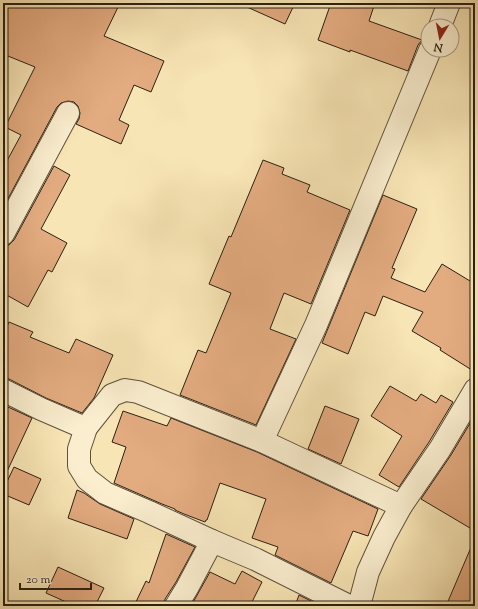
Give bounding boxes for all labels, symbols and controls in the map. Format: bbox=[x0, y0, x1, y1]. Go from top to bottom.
north arrow bbox=[420, 18, 460, 58]
text: N bbox=[433, 38, 445, 56]
scale bar bbox=[20, 565, 91, 591]
text: 20 m bbox=[26, 571, 51, 589]

